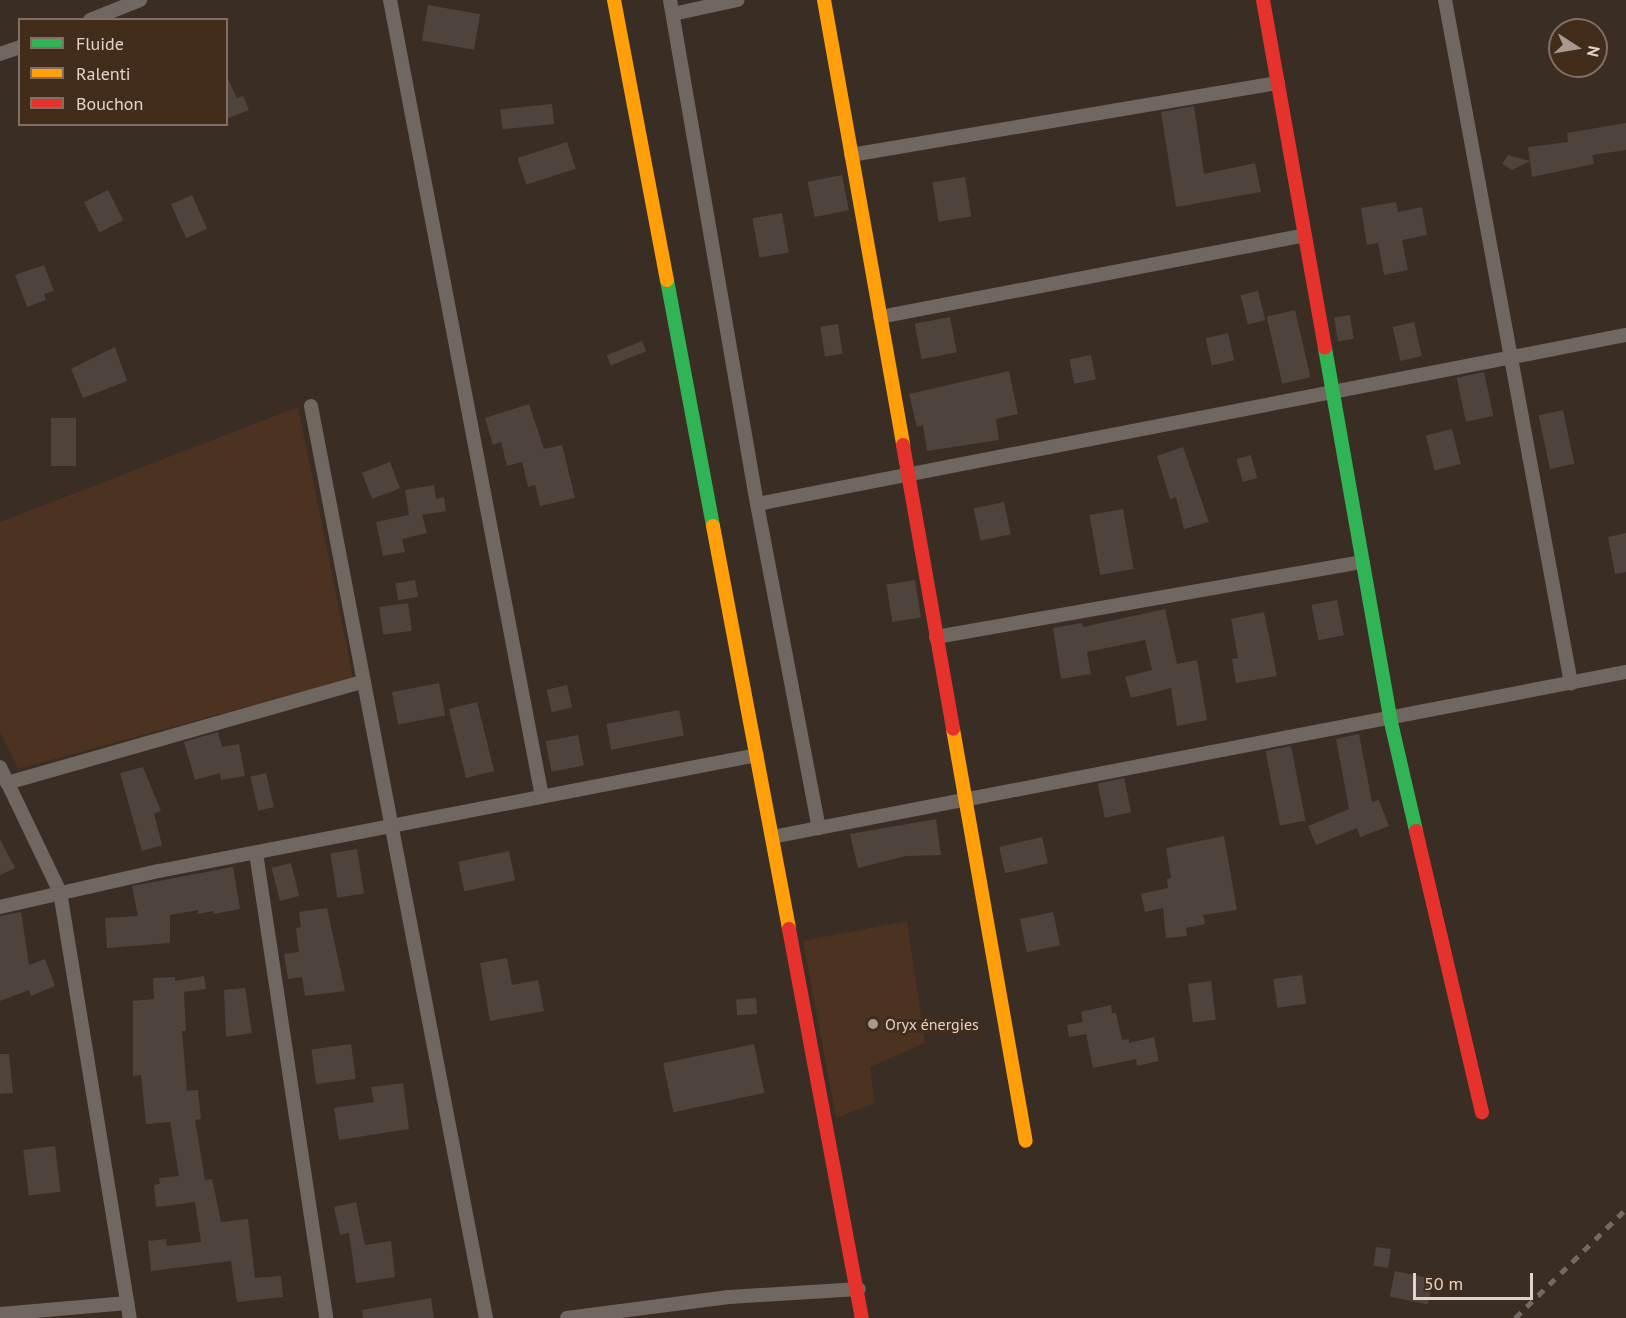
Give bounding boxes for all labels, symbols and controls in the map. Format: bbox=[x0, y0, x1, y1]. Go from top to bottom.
legend bbox=[18, 18, 228, 126]
north arrow bbox=[1548, 18, 1608, 78]
text: Fluide bbox=[76, 32, 124, 55]
text: N bbox=[1583, 44, 1605, 59]
text: Ralenti bbox=[76, 62, 131, 85]
text: Bouchon bbox=[76, 92, 143, 115]
place label: Oryx énergies bbox=[885, 1014, 979, 1034]
marker: Oryx énergies bbox=[866, 1017, 880, 1031]
scale bar bbox=[1416, 1261, 1536, 1299]
text: 50 m bbox=[1424, 1272, 1463, 1295]

